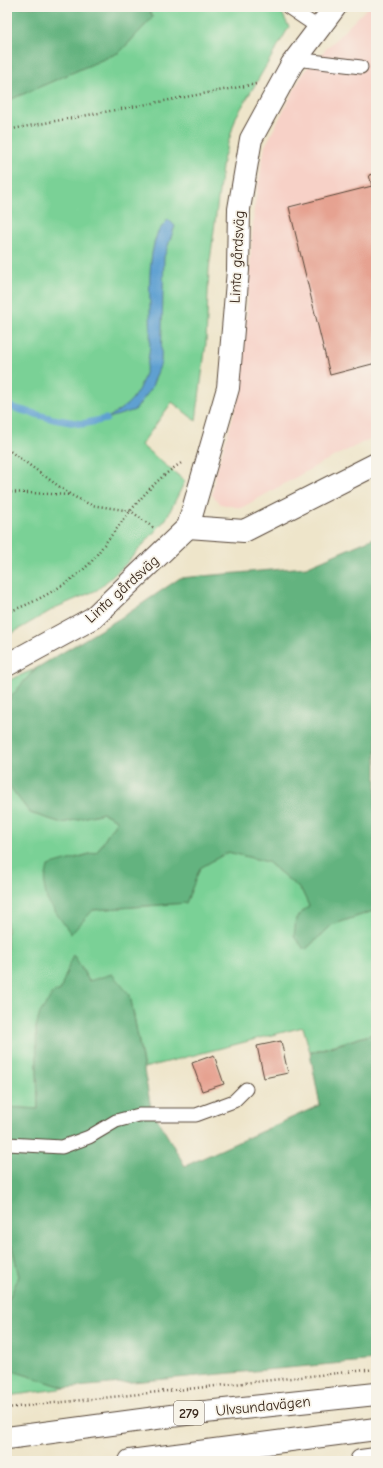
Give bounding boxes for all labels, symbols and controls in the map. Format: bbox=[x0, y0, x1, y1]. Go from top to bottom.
street label: Linta gårdsväg bbox=[226, 210, 248, 304]
street label: Linta gårdsväg bbox=[81, 551, 163, 627]
street label: Ulvsundavägen bbox=[215, 1392, 311, 1420]
road number: 279 bbox=[174, 1401, 204, 1425]

